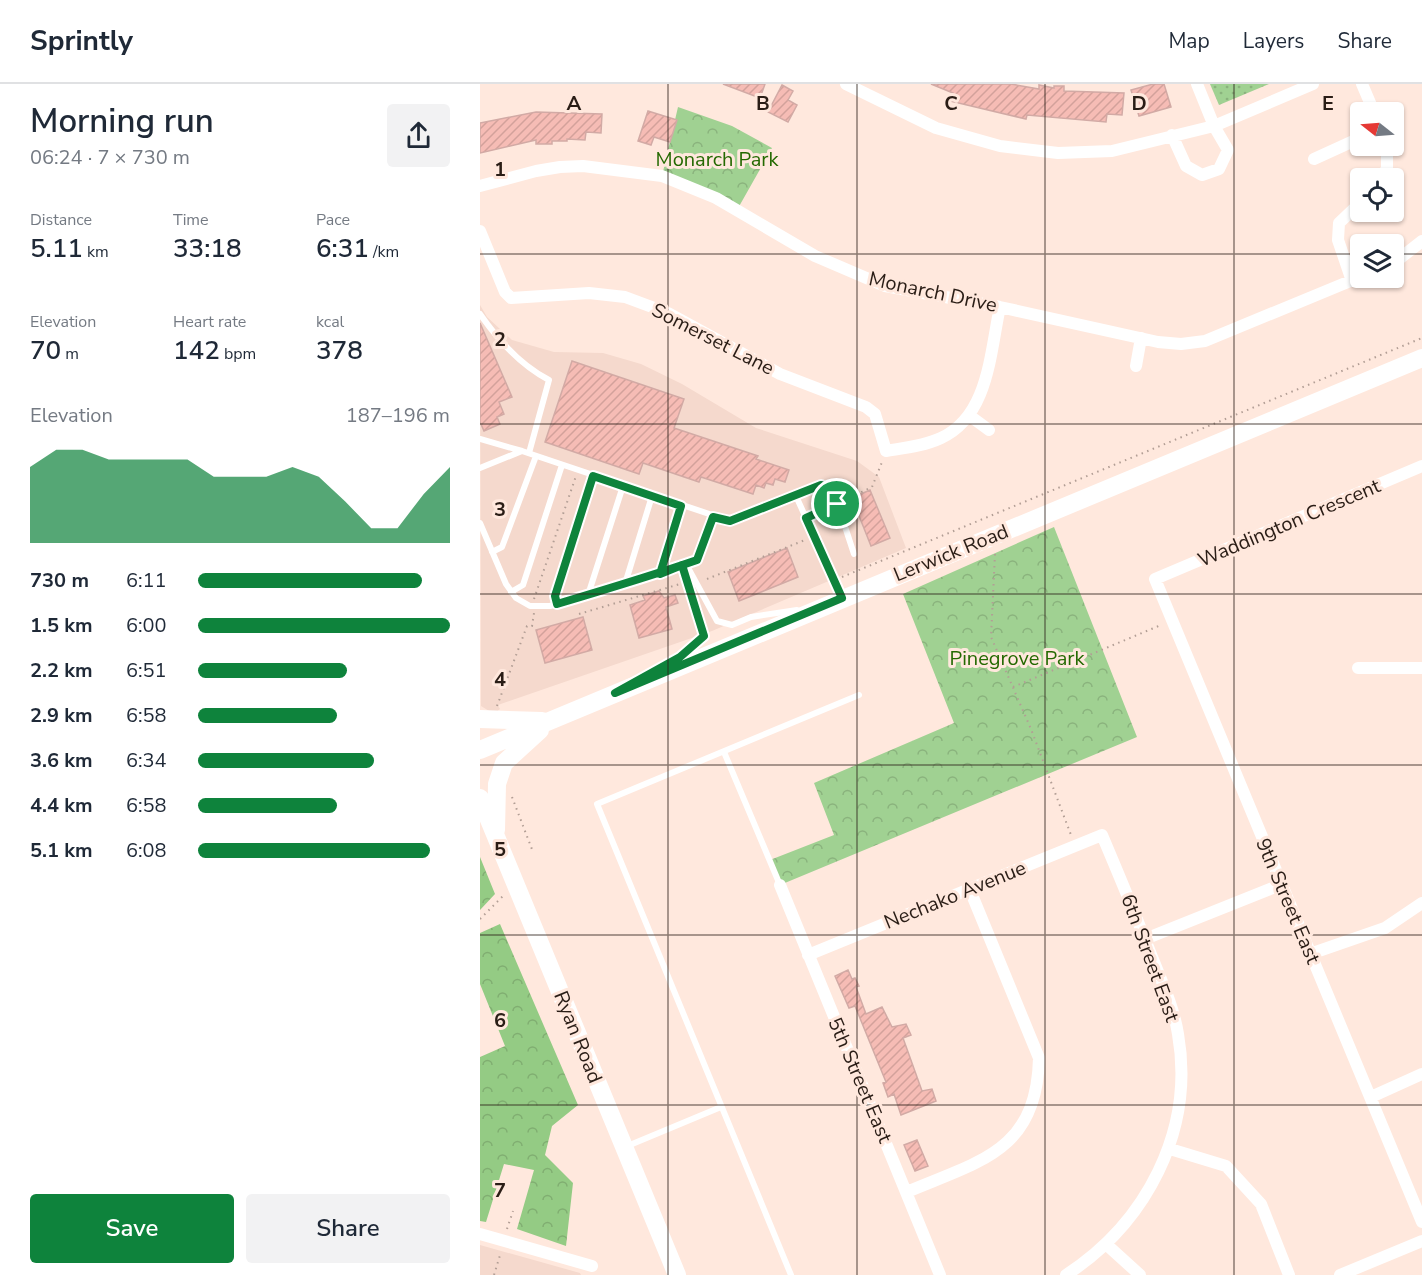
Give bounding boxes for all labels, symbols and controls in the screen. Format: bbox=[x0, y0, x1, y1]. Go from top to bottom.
text: Sprintly bbox=[30, 22, 133, 60]
text: Map bbox=[1168, 27, 1210, 55]
text: Layers bbox=[1243, 27, 1304, 55]
text: Share bbox=[1337, 27, 1392, 55]
text: A bbox=[567, 90, 582, 117]
text: B bbox=[756, 90, 770, 117]
text: C bbox=[944, 90, 958, 117]
text: D bbox=[1131, 90, 1147, 117]
text: E bbox=[1322, 90, 1334, 117]
text: Morning run bbox=[30, 99, 214, 144]
north arrow bbox=[1350, 102, 1404, 156]
map controls bbox=[1350, 102, 1404, 288]
button: share bbox=[387, 104, 450, 167]
text: 06:24 · 7 × 730 m bbox=[30, 144, 190, 171]
park label: Monarch Park bbox=[656, 146, 779, 173]
text: 1 bbox=[494, 156, 506, 183]
button: locate bbox=[1350, 168, 1404, 222]
text: Distance bbox=[30, 209, 92, 231]
text: Time bbox=[173, 209, 209, 231]
text: Pace bbox=[316, 209, 350, 231]
text: 5.11 bbox=[30, 231, 83, 266]
text: 33:18 bbox=[173, 231, 242, 266]
text: 6:31 bbox=[316, 231, 369, 266]
button: layers bbox=[1350, 234, 1404, 288]
text: km bbox=[83, 241, 109, 263]
text: /km bbox=[369, 241, 399, 263]
street label: Monarch Drive bbox=[866, 265, 1000, 319]
street label: Somerset Lane bbox=[647, 297, 779, 381]
text: Elevation bbox=[30, 311, 96, 333]
text: Heart rate bbox=[173, 311, 246, 333]
text: kcal bbox=[316, 311, 344, 333]
text: 2 bbox=[494, 326, 506, 353]
text: 70 bbox=[30, 333, 61, 368]
text: 142 bbox=[173, 333, 220, 368]
text: 378 bbox=[316, 333, 363, 368]
text: m bbox=[61, 343, 79, 365]
text: bpm bbox=[220, 343, 256, 365]
text: Elevation bbox=[30, 402, 113, 429]
text: 187–196 m bbox=[346, 402, 450, 429]
street label: Waddington Crescent bbox=[1194, 472, 1385, 574]
pin bbox=[811, 478, 862, 529]
icon: arrive bbox=[820, 487, 853, 520]
text: 3 bbox=[494, 496, 506, 523]
street label: Lerwick Road bbox=[890, 518, 1012, 588]
text: 730 m bbox=[30, 567, 89, 594]
text: 6:11 bbox=[126, 567, 167, 594]
text: 1.5 km bbox=[30, 612, 93, 639]
text: 6:00 bbox=[126, 612, 167, 639]
park label: Pinegrove Park bbox=[950, 645, 1085, 672]
text: 2.2 km bbox=[30, 657, 93, 684]
text: 6:51 bbox=[126, 657, 167, 684]
text: 4 bbox=[494, 666, 506, 693]
text: 2.9 km bbox=[30, 702, 93, 729]
text: 6:58 bbox=[126, 702, 167, 729]
text: 3.6 km bbox=[30, 747, 93, 774]
text: 6:34 bbox=[126, 747, 167, 774]
text: 4.4 km bbox=[30, 792, 93, 819]
text: 6:58 bbox=[126, 792, 167, 819]
street label: 9th Street East bbox=[1249, 834, 1327, 969]
text: 5 bbox=[494, 836, 506, 863]
text: 5.1 km bbox=[30, 837, 93, 864]
text: 6:08 bbox=[126, 837, 167, 864]
street label: Nechako Avenue bbox=[880, 854, 1030, 936]
street label: 6th Street East bbox=[1114, 890, 1186, 1026]
street label: Ryan Road bbox=[547, 987, 609, 1087]
text: 6 bbox=[494, 1007, 506, 1034]
street label: 5th Street East bbox=[821, 1013, 899, 1148]
text: 7 bbox=[494, 1177, 506, 1204]
button: Save bbox=[30, 1194, 234, 1263]
button: Share bbox=[246, 1194, 450, 1263]

